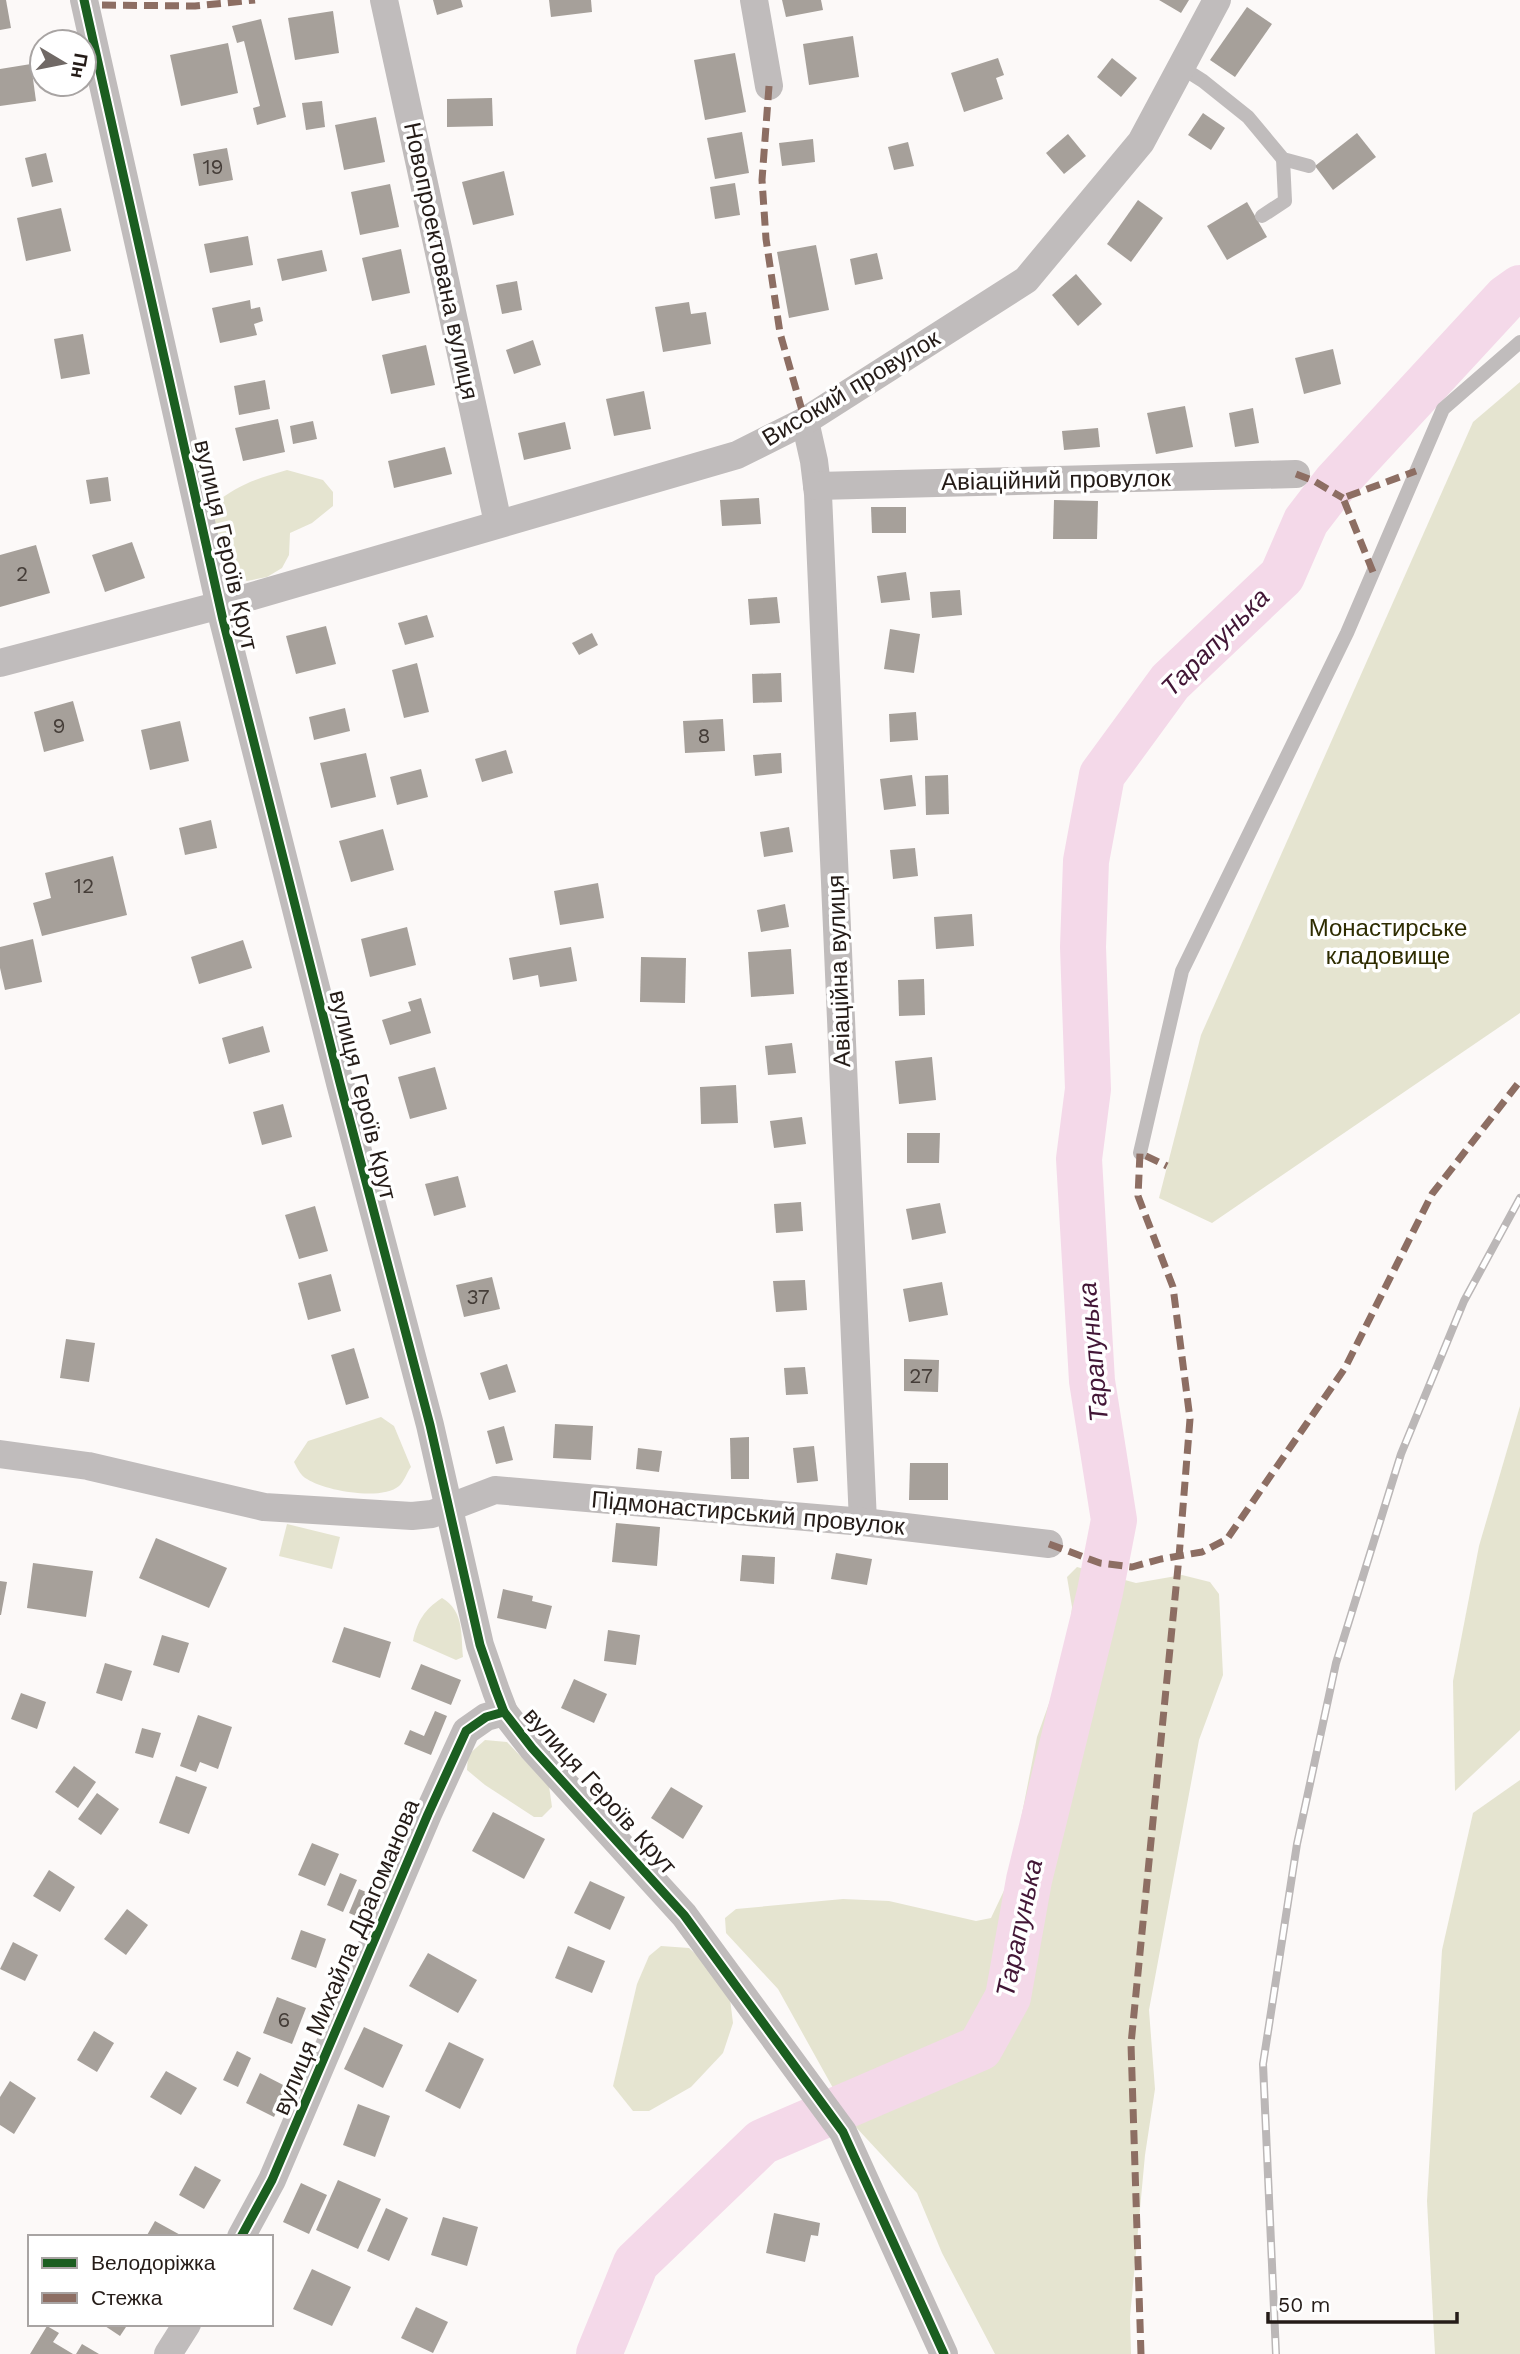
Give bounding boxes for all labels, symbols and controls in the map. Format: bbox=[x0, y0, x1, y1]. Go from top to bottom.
north arrow bbox=[28, 28, 98, 98]
text: Пн bbox=[66, 51, 93, 80]
street label: Новопроектована вулиця bbox=[398, 120, 484, 402]
house number: 19 bbox=[202, 154, 224, 179]
street label: Високий провулок bbox=[757, 324, 945, 452]
street label: вулиця Героїв Крут bbox=[188, 437, 264, 653]
street label: Авіаційний провулок bbox=[941, 464, 1172, 496]
house number: 2 bbox=[16, 561, 28, 586]
water label: Тарапунька bbox=[1155, 582, 1275, 702]
house number: 9 bbox=[53, 713, 65, 738]
house number: 8 bbox=[698, 723, 710, 748]
house number: 12 bbox=[74, 873, 94, 898]
street label: Авіаційна вулиця bbox=[822, 874, 856, 1068]
park label: Монастирське кладовище bbox=[1309, 914, 1467, 970]
street label: вулиця Героїв Крут bbox=[323, 987, 403, 1203]
water label: Тарапунька bbox=[1072, 1281, 1114, 1423]
house number: 37 bbox=[466, 1284, 490, 1309]
house number: 27 bbox=[909, 1363, 933, 1388]
street label: Підмонастирський провулок bbox=[590, 1485, 906, 1541]
street label: вулиця Героїв Крут bbox=[518, 1702, 682, 1880]
street label: вулиця Михайла Драгоманова bbox=[267, 1794, 426, 2119]
water label: Тарапунька bbox=[990, 1856, 1048, 2000]
house number: 6 bbox=[278, 2007, 290, 2032]
legend bbox=[28, 2235, 273, 2326]
text: Велодоріжка bbox=[91, 2250, 216, 2275]
scale bar bbox=[1268, 2280, 1457, 2324]
text: Стежка bbox=[91, 2285, 163, 2310]
text: 50 m bbox=[1278, 2292, 1330, 2317]

